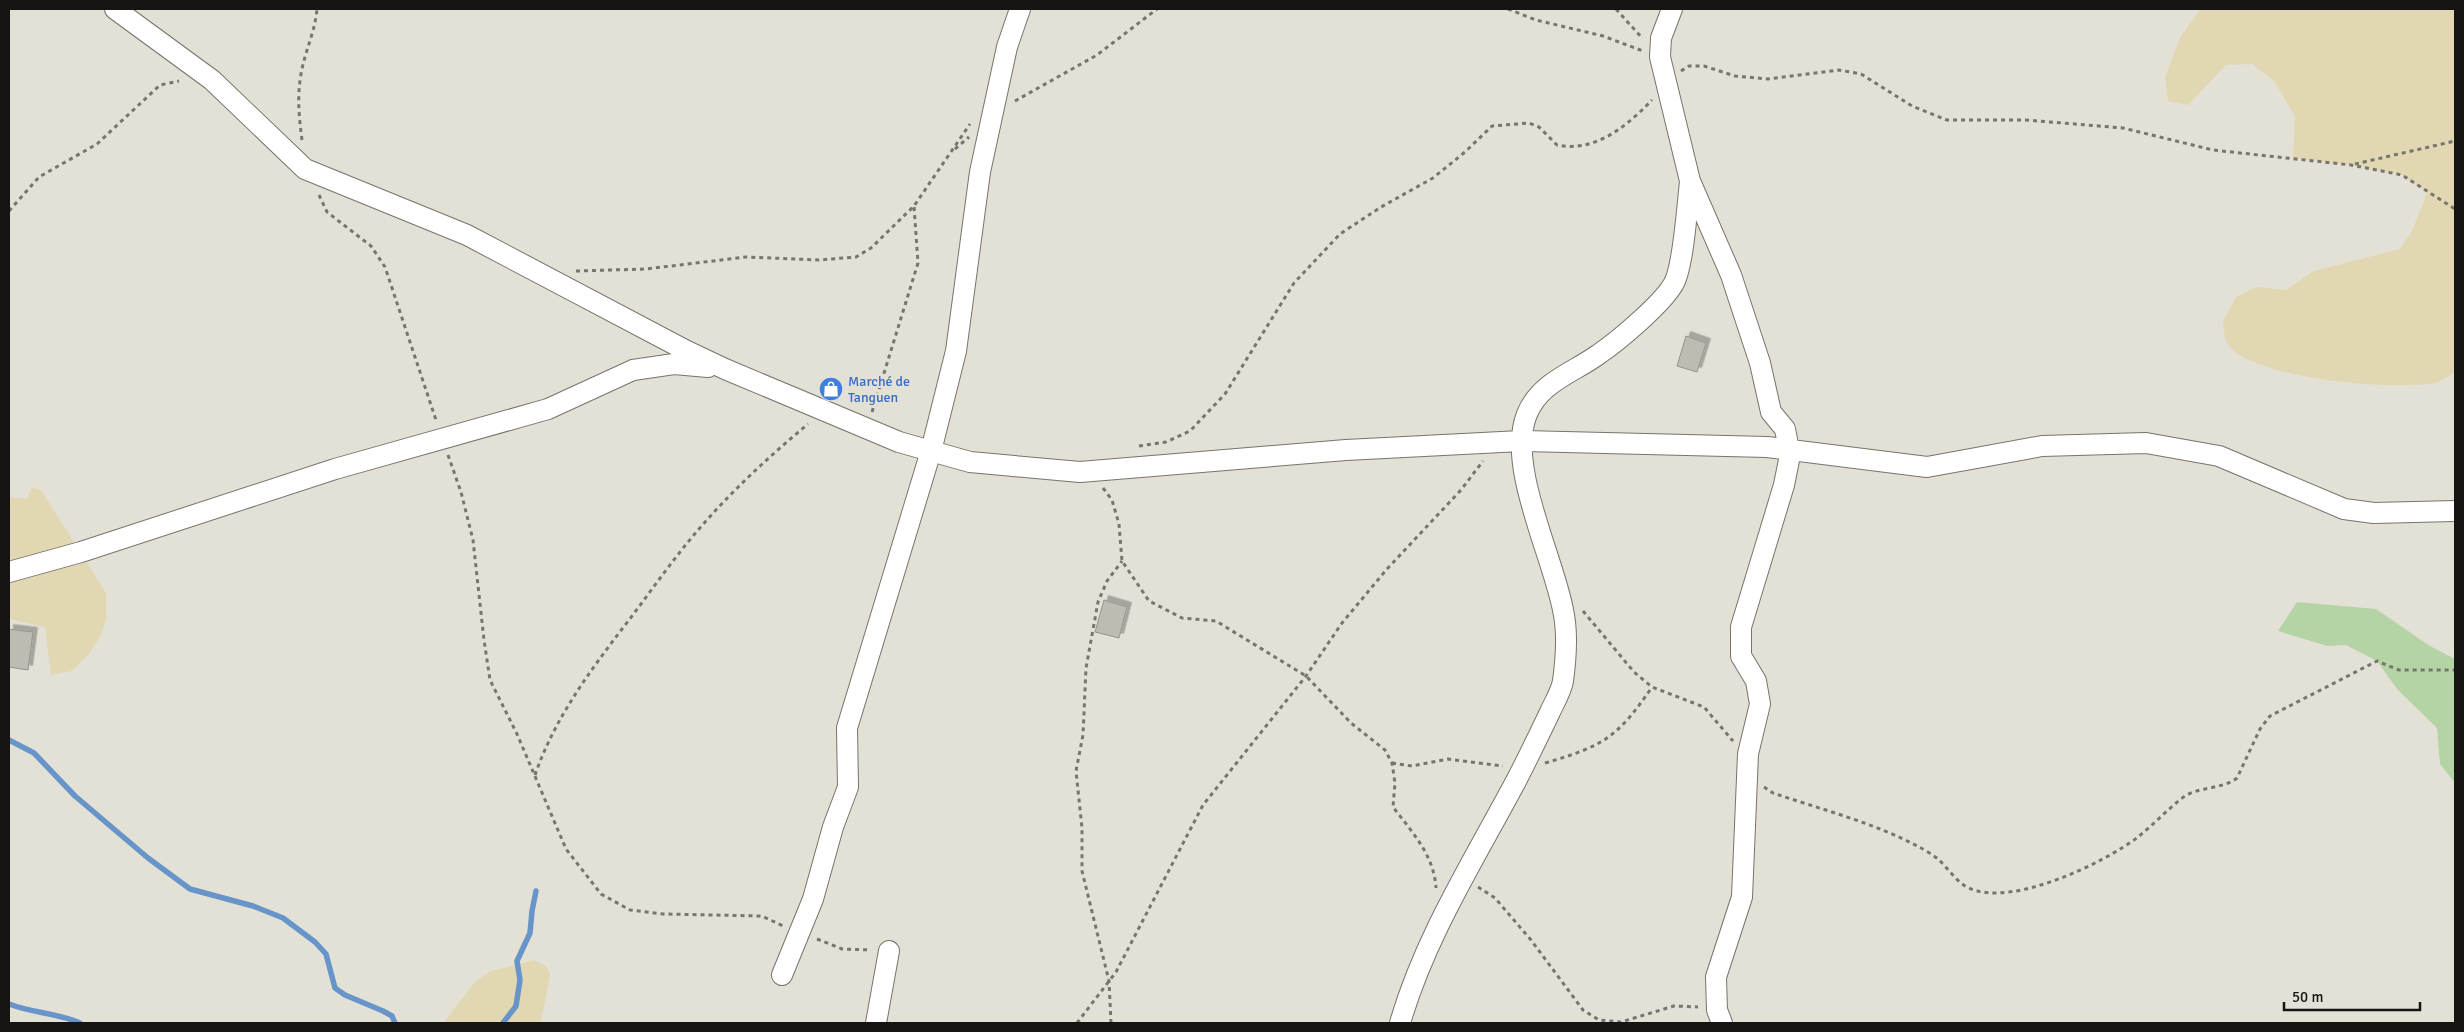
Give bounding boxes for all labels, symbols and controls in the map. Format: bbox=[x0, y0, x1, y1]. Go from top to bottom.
place label: Marché de Tanguen bbox=[848, 373, 910, 406]
shop icon: Marché de Tanguen bbox=[818, 376, 844, 402]
scale bar bbox=[2284, 980, 2420, 1012]
text: 50 m bbox=[2292, 988, 2323, 1006]

